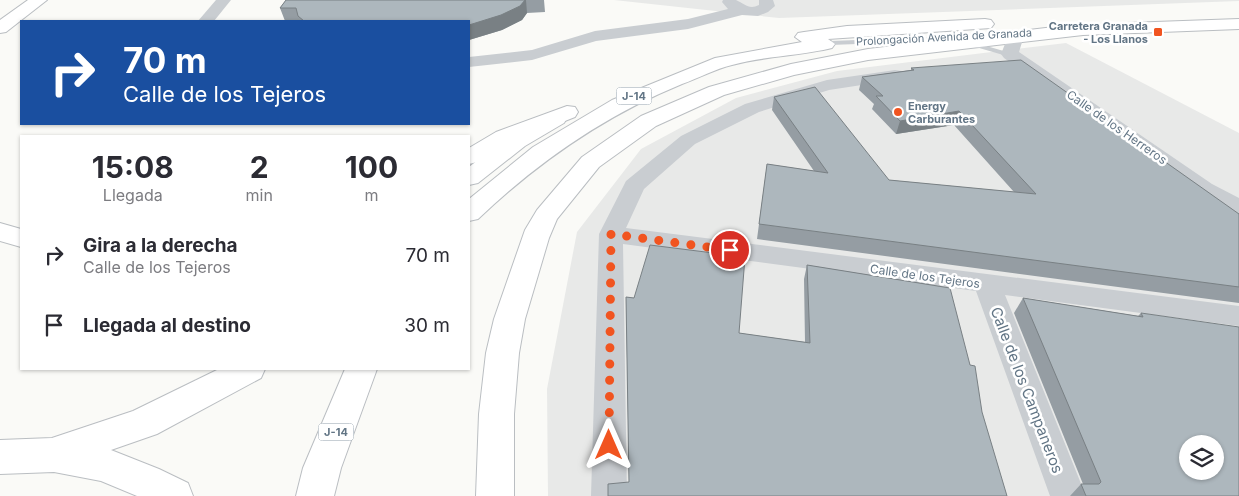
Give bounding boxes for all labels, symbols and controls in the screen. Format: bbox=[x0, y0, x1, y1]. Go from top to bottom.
place label: Carretera Granada - Los Llanos bbox=[1049, 19, 1148, 46]
street label: Prolongación Avenida de Granada bbox=[856, 25, 1032, 49]
marker: Carretera Granada - Los Llanos bbox=[1152, 26, 1164, 38]
text: 70 m bbox=[123, 39, 207, 81]
icon: right bbox=[40, 40, 105, 105]
text: Calle de los Tejeros bbox=[123, 81, 326, 107]
street label: Calle de los Herreros bbox=[1064, 87, 1170, 167]
road number: J-14 bbox=[616, 88, 652, 104]
place label: Energy Carburantes bbox=[908, 99, 975, 126]
marker: Energy Carburantes bbox=[892, 106, 904, 118]
text: 15:08 bbox=[92, 149, 174, 185]
text: 2 bbox=[250, 149, 269, 185]
text: 100 bbox=[345, 149, 398, 185]
text: Llegada bbox=[103, 185, 163, 205]
text: min bbox=[246, 185, 273, 205]
text: m bbox=[364, 185, 378, 205]
pin bbox=[709, 229, 751, 271]
text: Gira a la derecha bbox=[83, 234, 238, 257]
icon: arrive bbox=[716, 236, 744, 264]
icon: right bbox=[40, 241, 68, 269]
text: 70 m bbox=[406, 244, 450, 267]
text: Calle de los Tejeros bbox=[83, 257, 231, 277]
street label: Calle de los Tejeros bbox=[869, 261, 981, 291]
street label: Calle de los Campaneros bbox=[986, 304, 1068, 476]
icon: arrive bbox=[40, 311, 68, 339]
text: Llegada al destino bbox=[83, 314, 251, 337]
text: 30 m bbox=[404, 314, 450, 337]
position arrow bbox=[582, 418, 634, 470]
road number: J-14 bbox=[318, 424, 354, 441]
map controls bbox=[1179, 435, 1224, 480]
button: layers bbox=[1179, 435, 1224, 480]

